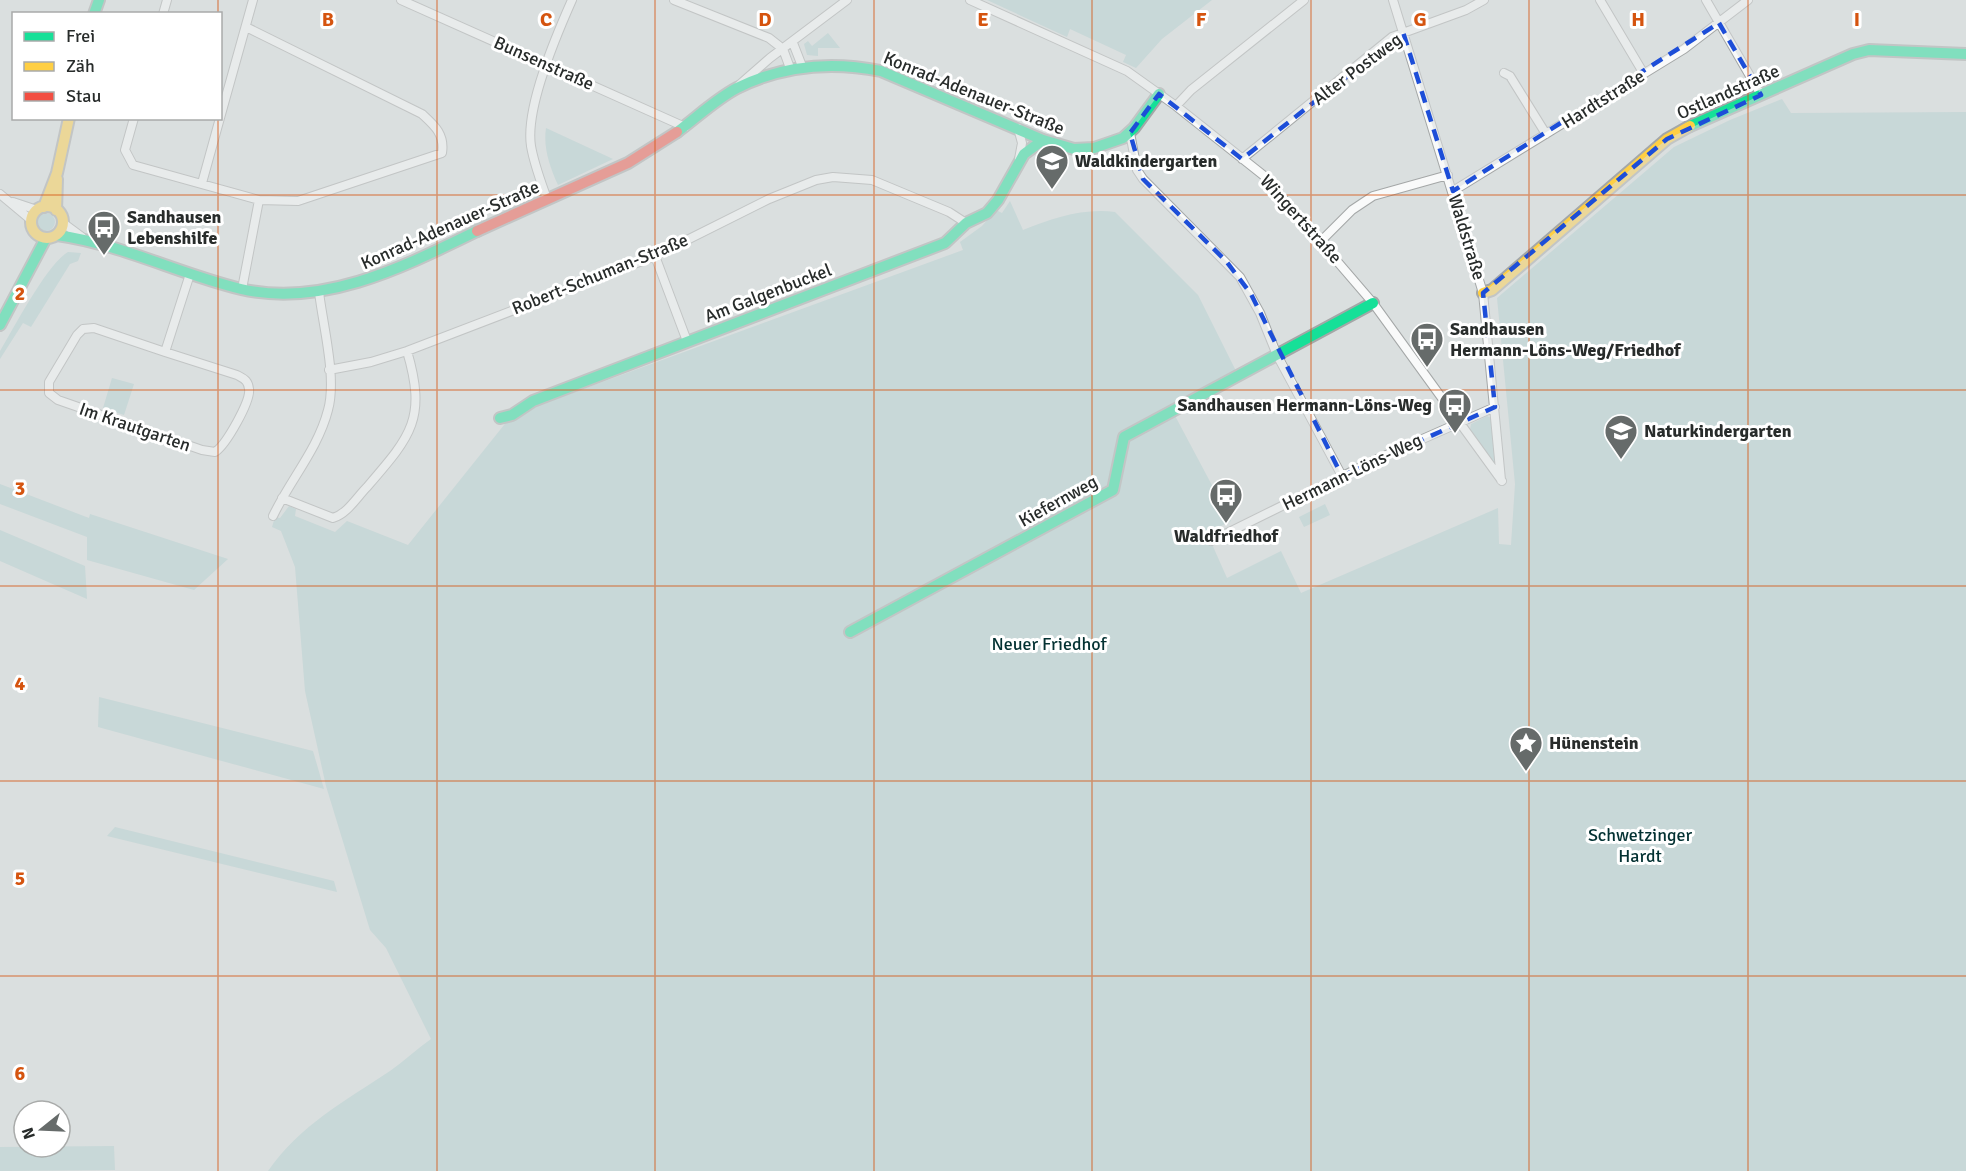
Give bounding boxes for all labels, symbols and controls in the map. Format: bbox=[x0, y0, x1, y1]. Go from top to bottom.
text: B bbox=[322, 7, 334, 32]
text: C bbox=[540, 7, 552, 32]
text: D bbox=[758, 7, 772, 32]
text: E bbox=[977, 7, 989, 32]
text: F bbox=[1196, 7, 1207, 32]
text: G bbox=[1413, 7, 1427, 32]
text: H bbox=[1631, 7, 1645, 32]
text: I bbox=[1854, 7, 1860, 32]
legend bbox=[12, 12, 222, 120]
text: Frei bbox=[66, 25, 95, 47]
street label: Alter Postweg bbox=[1308, 28, 1406, 110]
street label: Bunsenstraße bbox=[490, 31, 598, 95]
street label: Konrad-Adenauer-Straße bbox=[880, 47, 1068, 139]
text: Zäh bbox=[66, 55, 95, 77]
street label: Ostlandstraße bbox=[1673, 60, 1783, 124]
street label: Hardtstraße bbox=[1557, 65, 1649, 133]
text: Stau bbox=[66, 85, 101, 107]
school or university icon: Waldkindergarten bbox=[1034, 143, 1070, 190]
place label: Waldkindergarten bbox=[1075, 150, 1218, 172]
street label: Wingertstraße bbox=[1255, 170, 1347, 268]
street label: Konrad-Adenauer-Straße bbox=[357, 176, 543, 274]
street label: Waldstraße bbox=[1444, 191, 1490, 283]
place label: Sandhausen Lebenshilfe bbox=[127, 206, 222, 249]
bus stop icon: Sandhausen Lebenshilfe bbox=[86, 209, 122, 256]
street label: Robert-Schuman-Straße bbox=[509, 229, 691, 319]
street label: Am Galgenbuckel bbox=[701, 259, 835, 327]
text: 2 bbox=[15, 281, 25, 306]
place label: Sandhausen Hermann-Löns-Weg/Friedhof bbox=[1450, 318, 1682, 361]
bus stop icon: Sandhausen Hermann-Löns-Weg/Friedhof bbox=[1409, 321, 1445, 368]
bus stop icon: Sandhausen Hermann-Löns-Weg bbox=[1437, 387, 1473, 434]
place label: Sandhausen Hermann-Löns-Weg bbox=[1178, 394, 1432, 416]
street label: Im Krautgarten bbox=[76, 398, 194, 456]
school or university icon: Naturkindergarten bbox=[1603, 413, 1639, 460]
place label: Naturkindergarten bbox=[1644, 420, 1792, 442]
street label: Hermann-Löns-Weg bbox=[1279, 429, 1425, 515]
street label: Kiefernweg bbox=[1015, 470, 1101, 532]
text: 3 bbox=[15, 476, 25, 501]
bus stop icon: Waldfriedhof bbox=[1208, 477, 1244, 524]
place label: Waldfriedhof bbox=[1174, 525, 1280, 547]
park label: Neuer Friedhof bbox=[991, 633, 1107, 655]
text: 4 bbox=[15, 671, 26, 696]
place icon: Hünenstein bbox=[1508, 725, 1544, 772]
place label: Hünenstein bbox=[1549, 732, 1639, 754]
park label: Schwetzinger Hardt bbox=[1588, 824, 1692, 867]
text: 5 bbox=[15, 866, 25, 891]
text: 6 bbox=[15, 1061, 26, 1086]
north arrow bbox=[12, 1099, 72, 1159]
text: N bbox=[17, 1125, 40, 1142]

